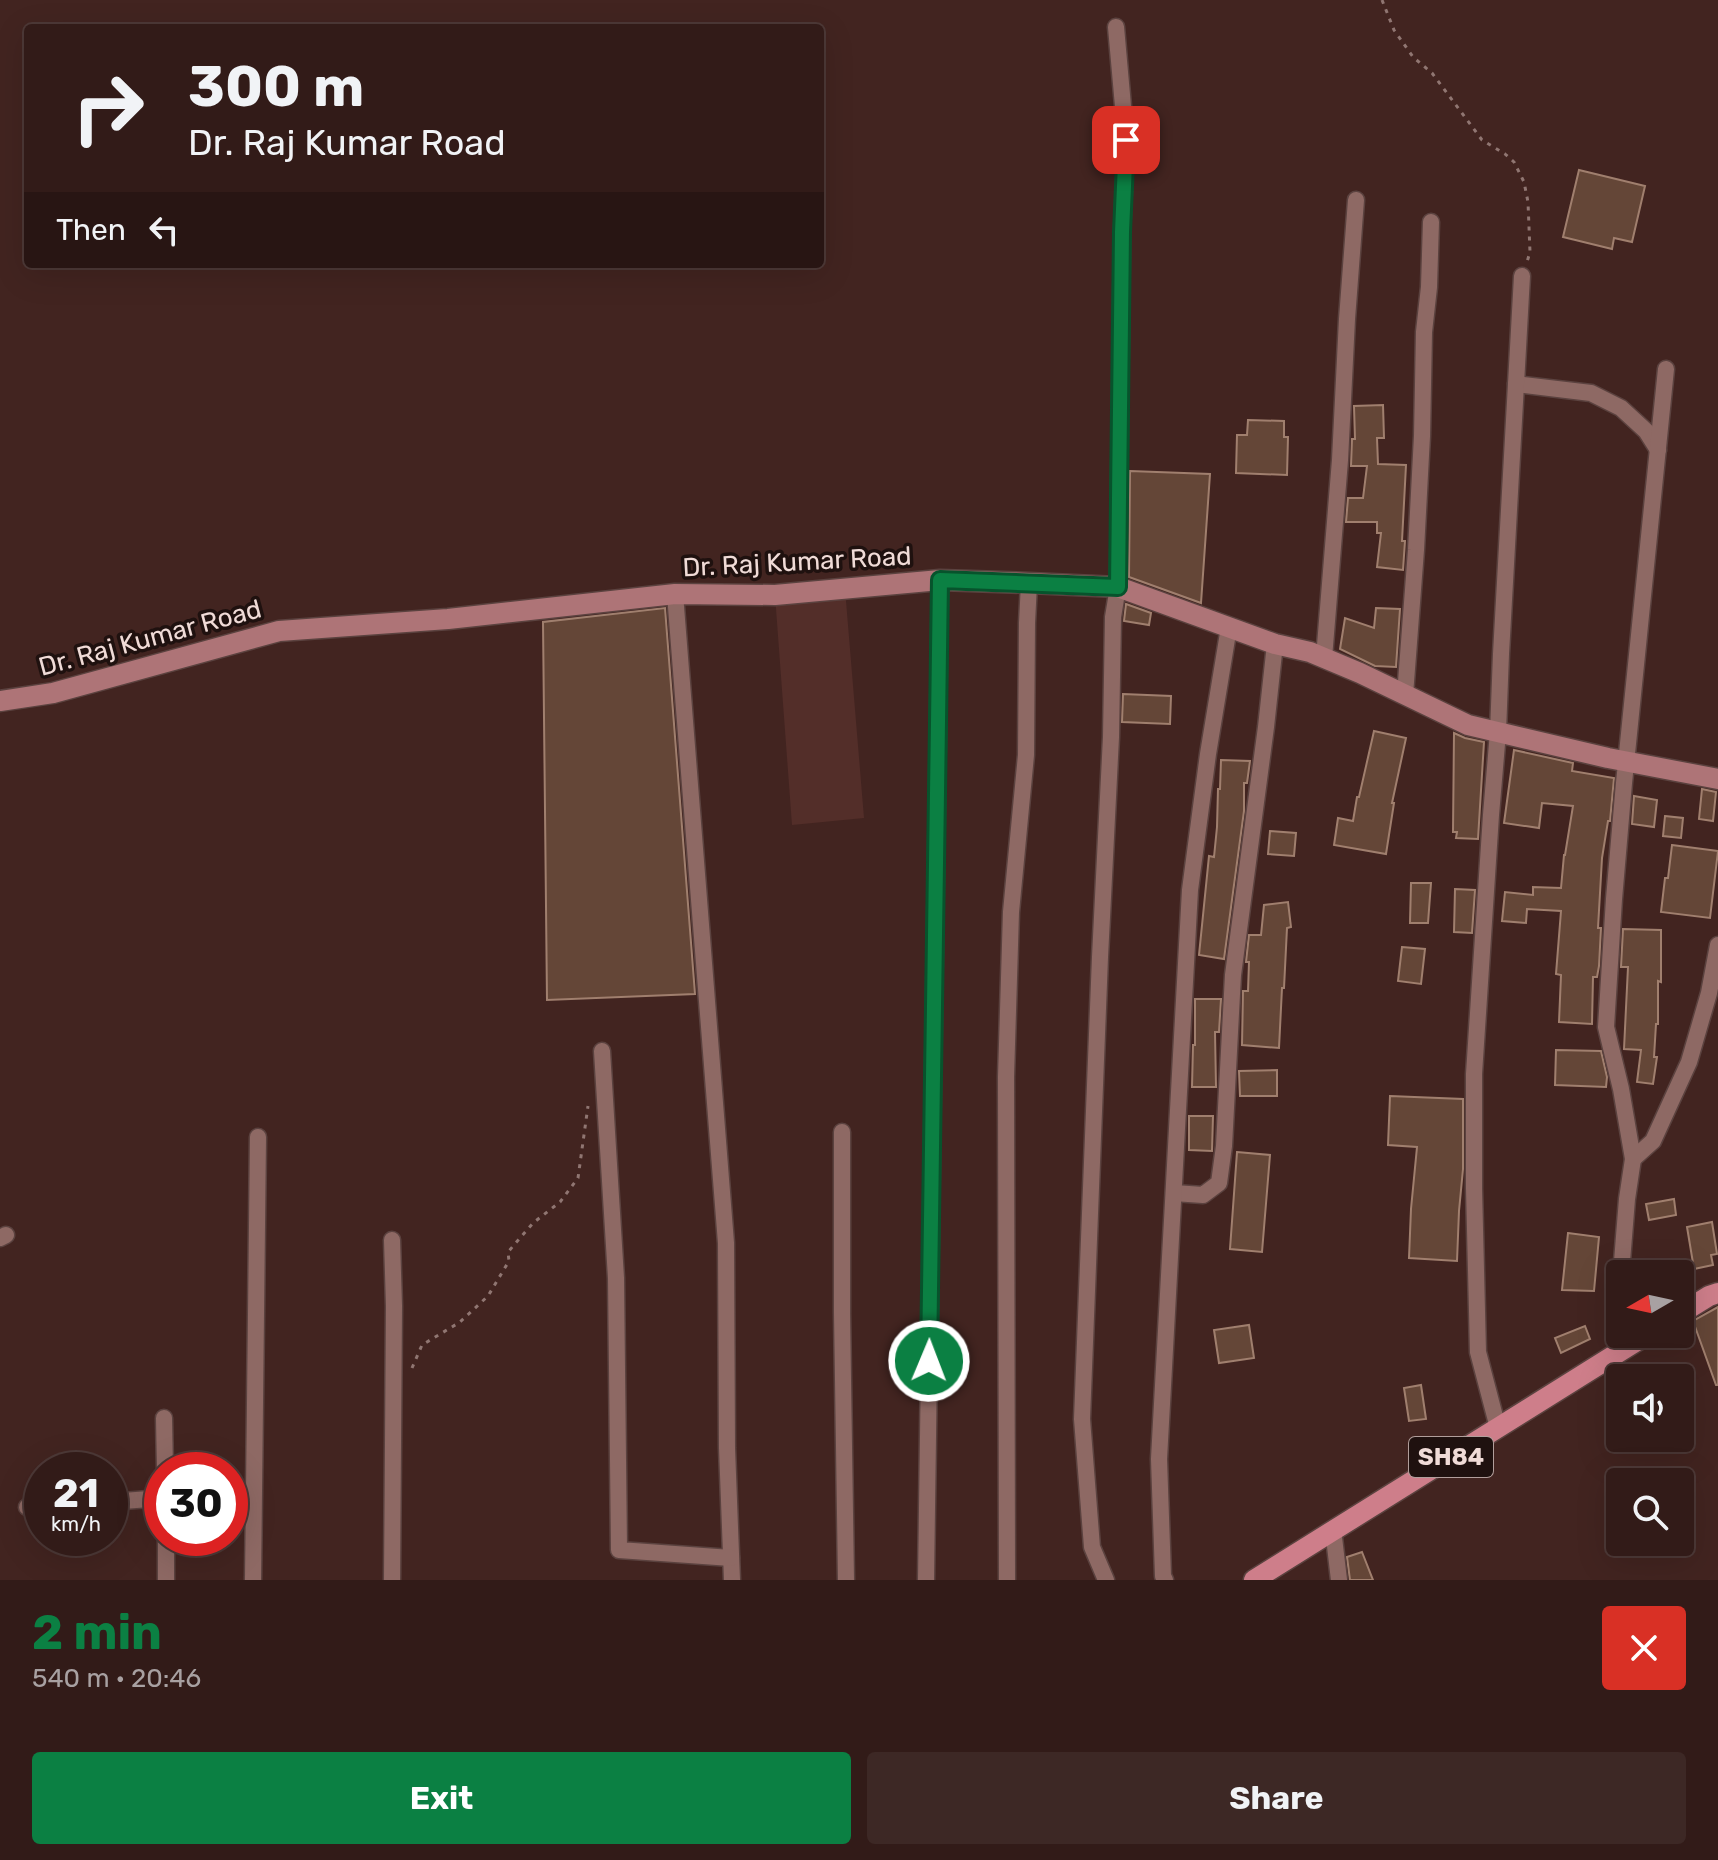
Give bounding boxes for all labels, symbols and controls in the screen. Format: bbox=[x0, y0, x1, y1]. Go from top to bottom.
text: 300 m bbox=[188, 54, 364, 120]
icon: right bbox=[56, 56, 160, 160]
pin bbox=[1092, 106, 1160, 174]
icon: arrive bbox=[1104, 118, 1148, 162]
text: Dr. Raj Kumar Road bbox=[188, 121, 506, 164]
icon: left bbox=[142, 208, 186, 252]
text: Then bbox=[56, 212, 126, 248]
street label: Dr. Raj Kumar Road bbox=[682, 541, 912, 583]
street label: Dr. Raj Kumar Road bbox=[35, 593, 265, 683]
north arrow bbox=[1606, 1260, 1694, 1348]
map controls bbox=[1606, 1260, 1694, 1556]
position arrow bbox=[887, 1319, 971, 1403]
button: sound bbox=[1606, 1364, 1694, 1452]
road number: SH84 bbox=[1409, 1437, 1493, 1477]
speed limit sign: 30 bbox=[144, 1452, 248, 1556]
button: search bbox=[1606, 1468, 1694, 1556]
text: 21 bbox=[53, 1470, 99, 1517]
text: km/h bbox=[51, 1512, 101, 1536]
text: 2 min bbox=[32, 1604, 162, 1661]
button: close bbox=[1602, 1606, 1686, 1690]
text: 540 m · 20:46 bbox=[32, 1663, 201, 1694]
button: Exit bbox=[32, 1752, 851, 1844]
button: Share bbox=[867, 1752, 1686, 1844]

